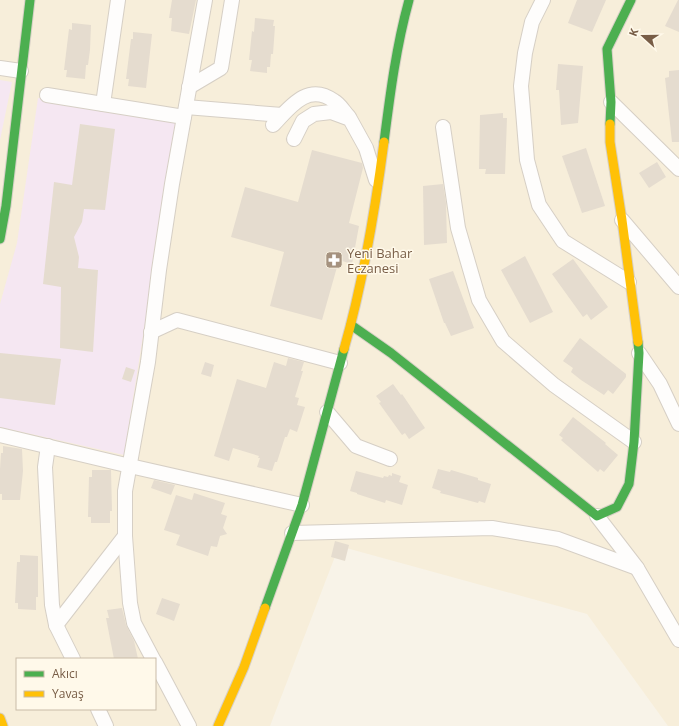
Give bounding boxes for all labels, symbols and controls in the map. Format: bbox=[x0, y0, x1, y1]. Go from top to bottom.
north arrow bbox=[623, 16, 663, 56]
text: K bbox=[625, 25, 642, 38]
place label: Yeni Bahar Eczanesi bbox=[347, 244, 413, 277]
pharmacy icon: Yeni Bahar Eczanesi bbox=[324, 250, 344, 270]
legend bbox=[16, 658, 156, 710]
text: Akıcı bbox=[52, 665, 78, 682]
text: Yavaş bbox=[52, 685, 84, 702]

